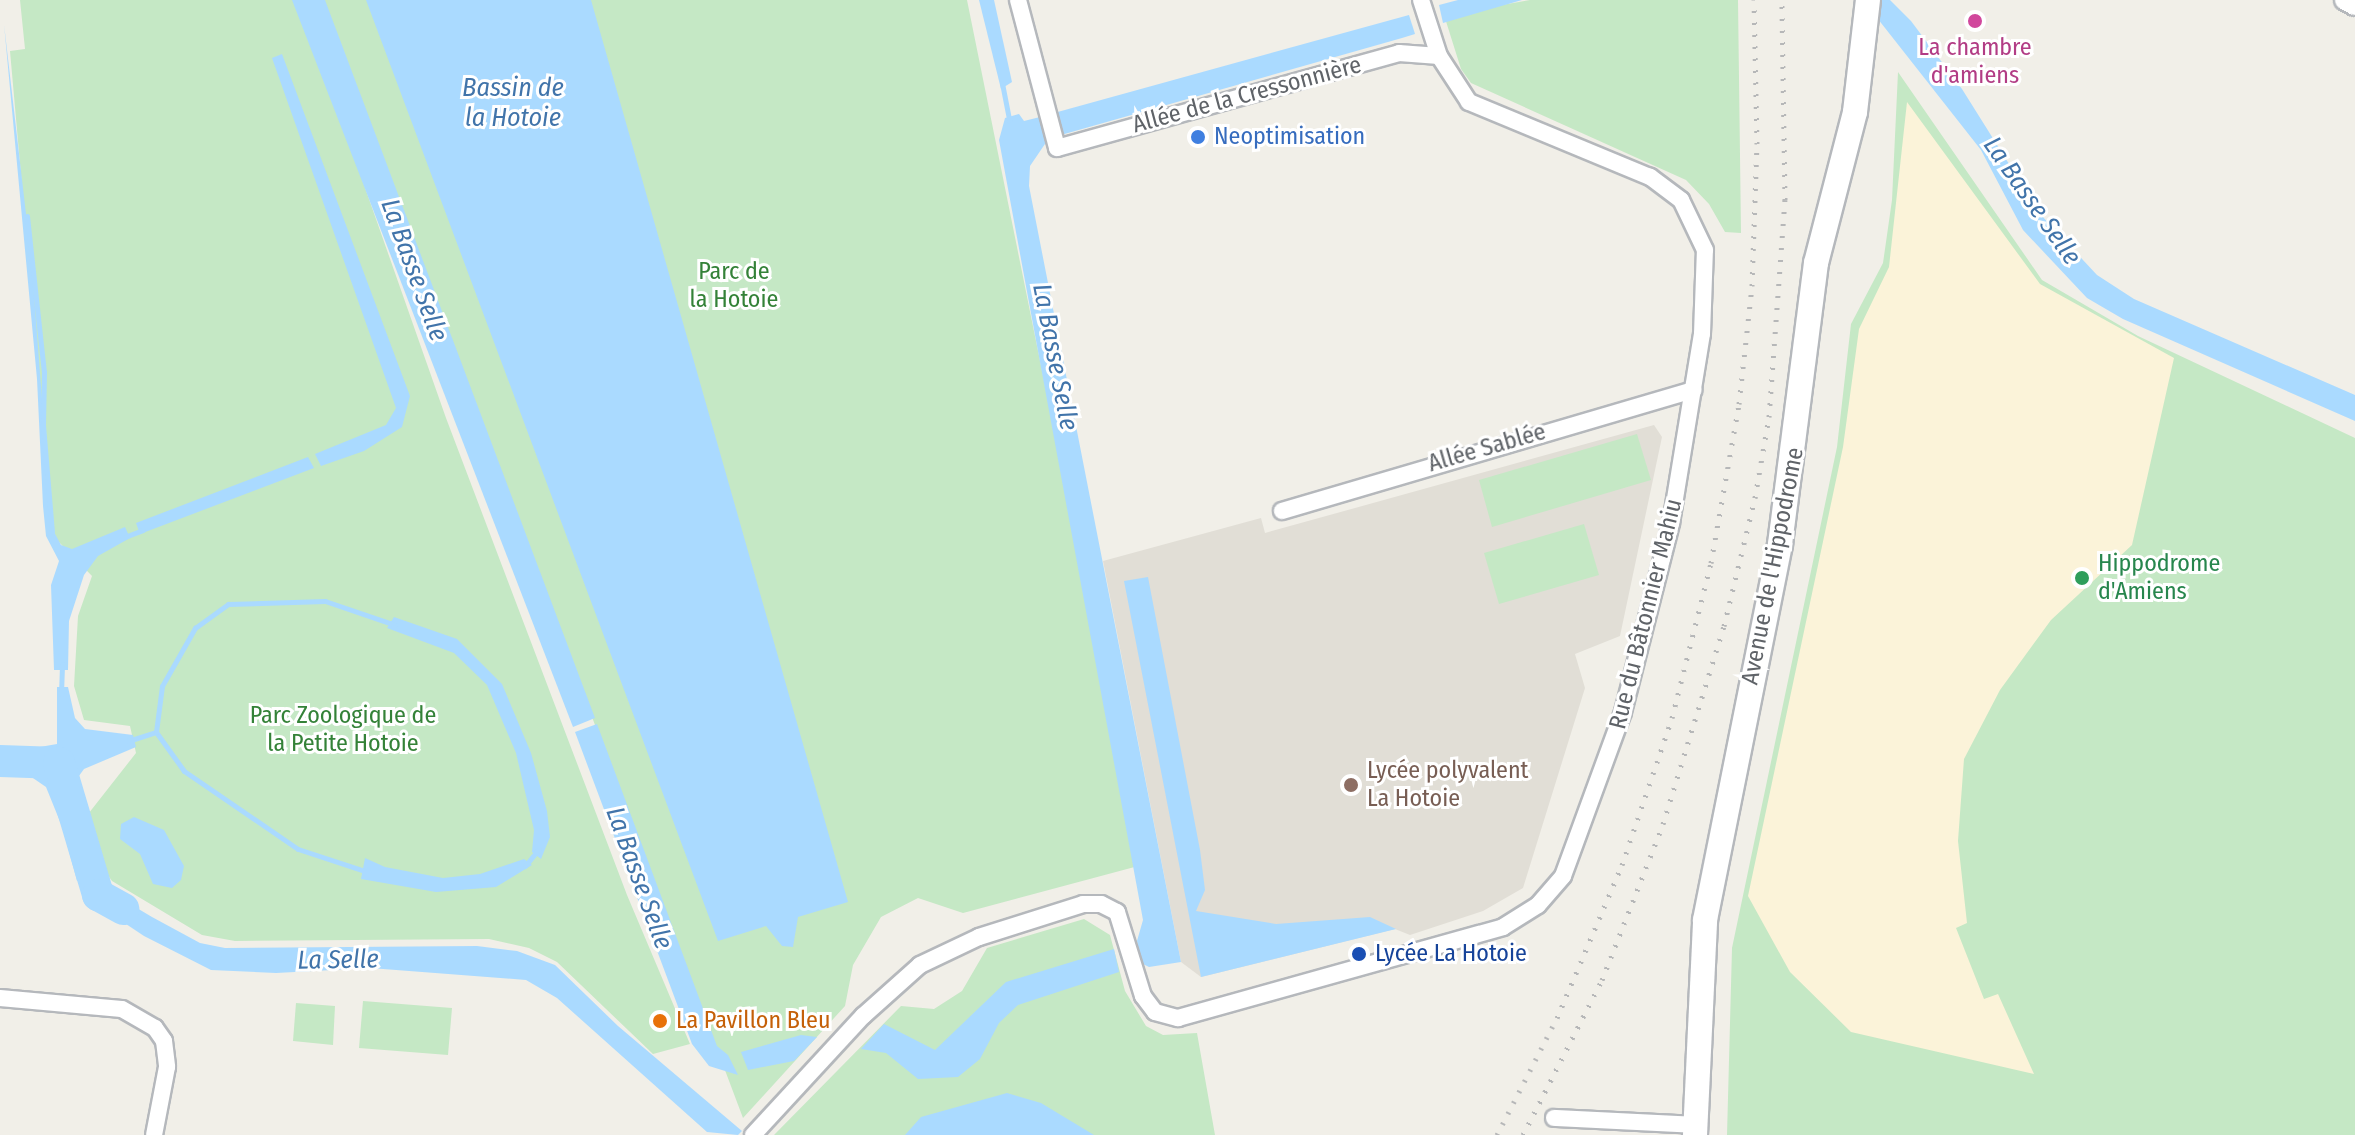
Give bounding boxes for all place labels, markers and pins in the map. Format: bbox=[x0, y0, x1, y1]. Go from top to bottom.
marker: La chambre d'amiens bbox=[1966, 12, 1984, 30]
place label: La chambre d'amiens bbox=[1918, 34, 2032, 90]
place label: Neoptimisation bbox=[1214, 123, 1365, 151]
marker: Neoptimisation bbox=[1189, 128, 1207, 146]
place label: Hippodrome d'Amiens bbox=[2098, 550, 2220, 606]
marker: Hippodrome d'Amiens bbox=[2073, 569, 2091, 587]
place label: Lycée polyvalent La Hotoie bbox=[1367, 757, 1528, 813]
marker: Lycée polyvalent La Hotoie bbox=[1342, 776, 1360, 794]
place label: Lycée La Hotoie bbox=[1375, 940, 1527, 968]
marker: Lycée La Hotoie bbox=[1350, 945, 1368, 963]
place label: La Pavillon Bleu bbox=[676, 1007, 831, 1035]
marker: La Pavillon Bleu bbox=[651, 1012, 669, 1030]

